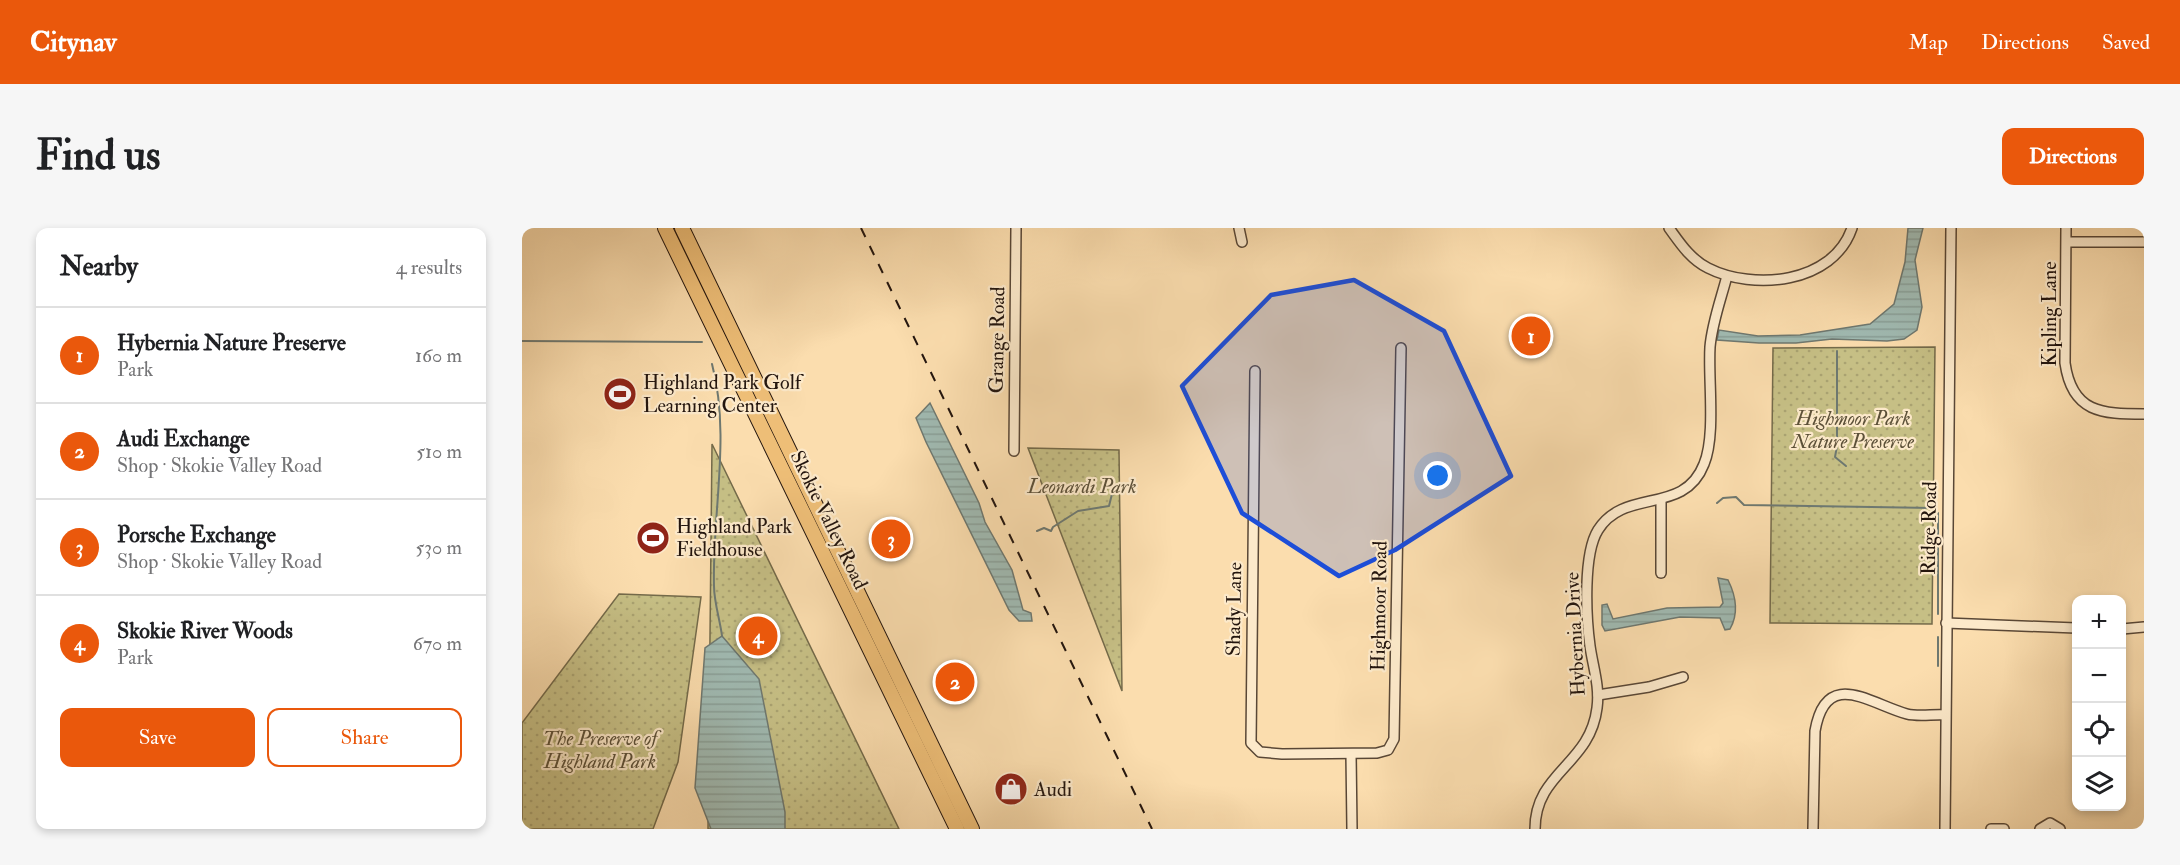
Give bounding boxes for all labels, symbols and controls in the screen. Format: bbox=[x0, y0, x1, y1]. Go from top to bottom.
text: Citynav bbox=[30, 25, 117, 60]
text: Map bbox=[1908, 29, 1948, 56]
text: Directions bbox=[1981, 29, 2069, 56]
text: Saved bbox=[2102, 29, 2150, 56]
button: Directions bbox=[2002, 128, 2144, 185]
text: Find us bbox=[36, 130, 160, 182]
text: Nearby bbox=[60, 251, 138, 283]
text: 4 results bbox=[396, 255, 462, 280]
street label: Kipling Lane bbox=[2037, 261, 2063, 367]
street label: Grange Road bbox=[984, 286, 1010, 394]
pin: 1 bbox=[1512, 314, 1550, 358]
text: Hybernia Nature Preserve bbox=[117, 329, 346, 357]
text: 1 bbox=[76, 343, 83, 368]
text: 160 m bbox=[415, 343, 462, 368]
text: Park bbox=[117, 357, 153, 382]
place label: Highland Park Golf Learning Center bbox=[643, 370, 805, 418]
sports icon: Highland Park Golf Learning Center bbox=[602, 376, 638, 412]
park label: Highmoor Park Nature Preserve bbox=[1791, 406, 1914, 454]
text: Audi Exchange bbox=[117, 425, 250, 453]
text: 2 bbox=[74, 439, 85, 464]
text: 510 m bbox=[416, 439, 462, 464]
street label: Skokie Valley Road bbox=[785, 447, 873, 594]
text: Shop · Skokie Valley Road bbox=[117, 453, 322, 478]
your location bbox=[1423, 461, 1452, 490]
park label: Leonardi Park bbox=[1026, 474, 1137, 499]
street label: Ridge Road bbox=[1916, 481, 1942, 575]
place label: Highland Park Fieldhouse bbox=[676, 514, 793, 562]
pin: 3 bbox=[872, 516, 910, 562]
sports icon: Highland Park Fieldhouse bbox=[635, 520, 671, 556]
text: Porsche Exchange bbox=[117, 521, 276, 549]
text: 3 bbox=[76, 535, 83, 560]
text: 530 m bbox=[416, 535, 462, 560]
street label: Highmoor Road bbox=[1365, 541, 1393, 671]
text: Shop · Skokie Valley Road bbox=[117, 549, 322, 574]
street label: Shady Lane bbox=[1221, 562, 1247, 656]
street label: Hybernia Drive bbox=[1559, 571, 1591, 697]
map controls bbox=[2072, 595, 2126, 811]
button: + bbox=[2072, 595, 2126, 649]
pin: 4 bbox=[738, 614, 778, 658]
text: Skokie River Woods bbox=[117, 617, 293, 645]
text: 4 bbox=[74, 631, 85, 656]
text: 670 m bbox=[413, 631, 462, 656]
text: Park bbox=[117, 645, 153, 670]
button: − bbox=[2072, 649, 2126, 703]
pin: 2 bbox=[936, 660, 974, 704]
button: locate bbox=[2072, 703, 2126, 757]
button: Save bbox=[60, 708, 255, 767]
button: Share bbox=[267, 708, 462, 767]
park label: The Preserve of Highland Park bbox=[543, 726, 662, 774]
button: layers bbox=[2072, 757, 2126, 811]
shop icon: Audi bbox=[993, 771, 1029, 807]
place label: Audi bbox=[1033, 777, 1072, 802]

